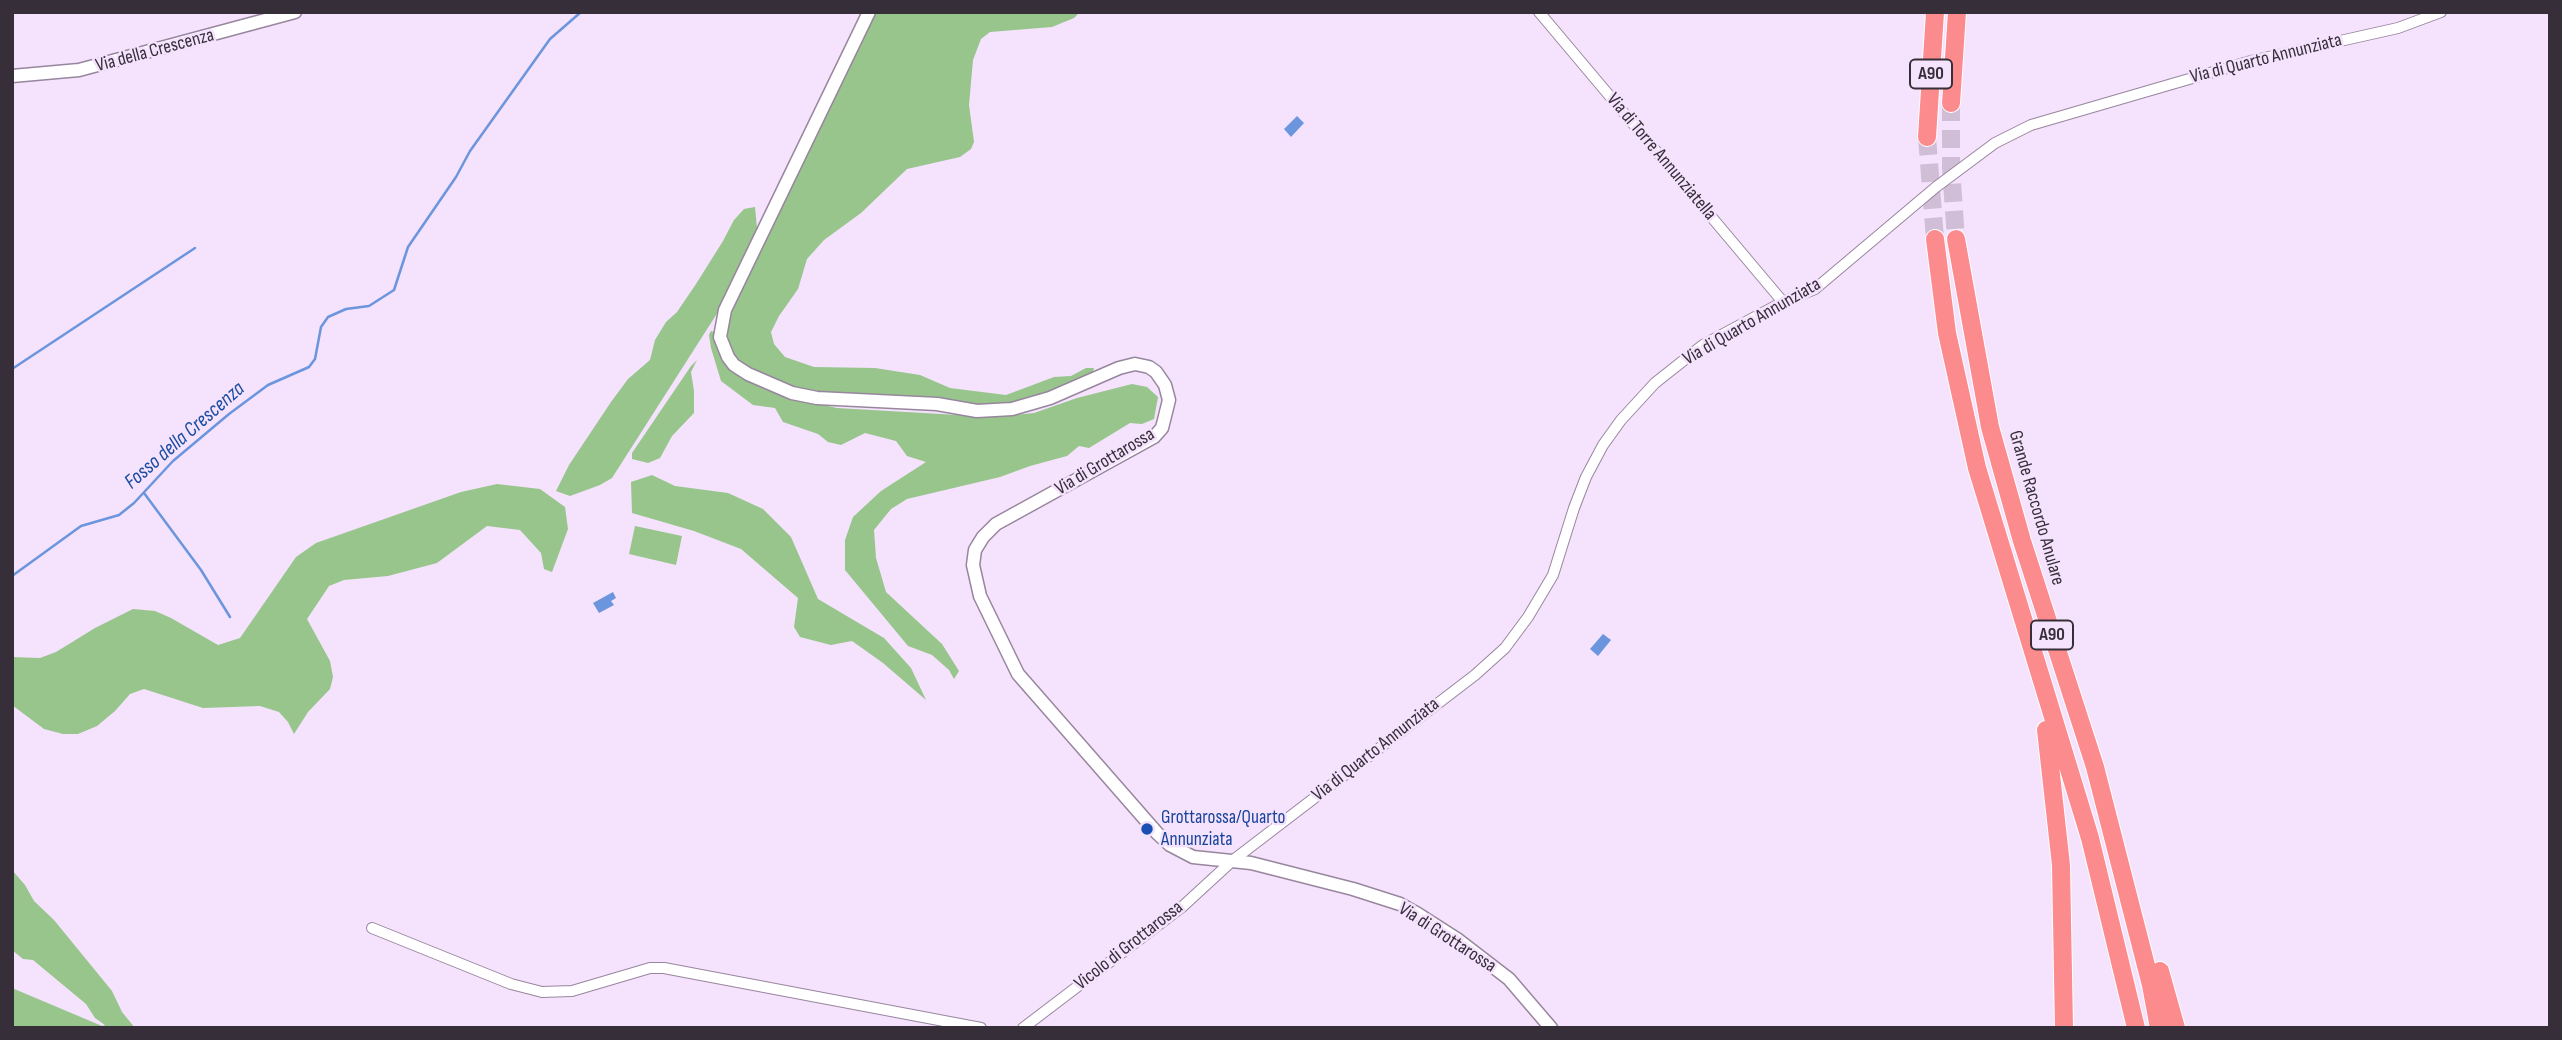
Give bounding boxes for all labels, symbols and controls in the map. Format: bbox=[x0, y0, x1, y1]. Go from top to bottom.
street label: Via della Crescenza bbox=[93, 24, 217, 78]
street label: Via di Quarto Annunziata bbox=[2188, 29, 2344, 89]
road number: A90 bbox=[1910, 60, 1952, 88]
street label: Via di Torre Annunziatella bbox=[1601, 89, 1721, 225]
street label: Via di Quarto Annunziata bbox=[1679, 273, 1825, 371]
water label: Fosso della Crescenza bbox=[120, 377, 250, 495]
street label: Via di Grottarossa bbox=[1051, 423, 1159, 501]
street label: Grande Raccordo Anulare bbox=[2003, 428, 2069, 588]
road number: A90 bbox=[2031, 620, 2073, 650]
street label: Via di Quarto Annunziata bbox=[1308, 693, 1444, 807]
place label: Grottarossa/Quarto Annunziata bbox=[1161, 807, 1285, 851]
marker: Grottarossa/Quarto Annunziata bbox=[1139, 821, 1155, 837]
street label: Vicolo di Grottarossa bbox=[1070, 897, 1188, 995]
street label: Via di Grottarossa bbox=[1394, 898, 1500, 978]

